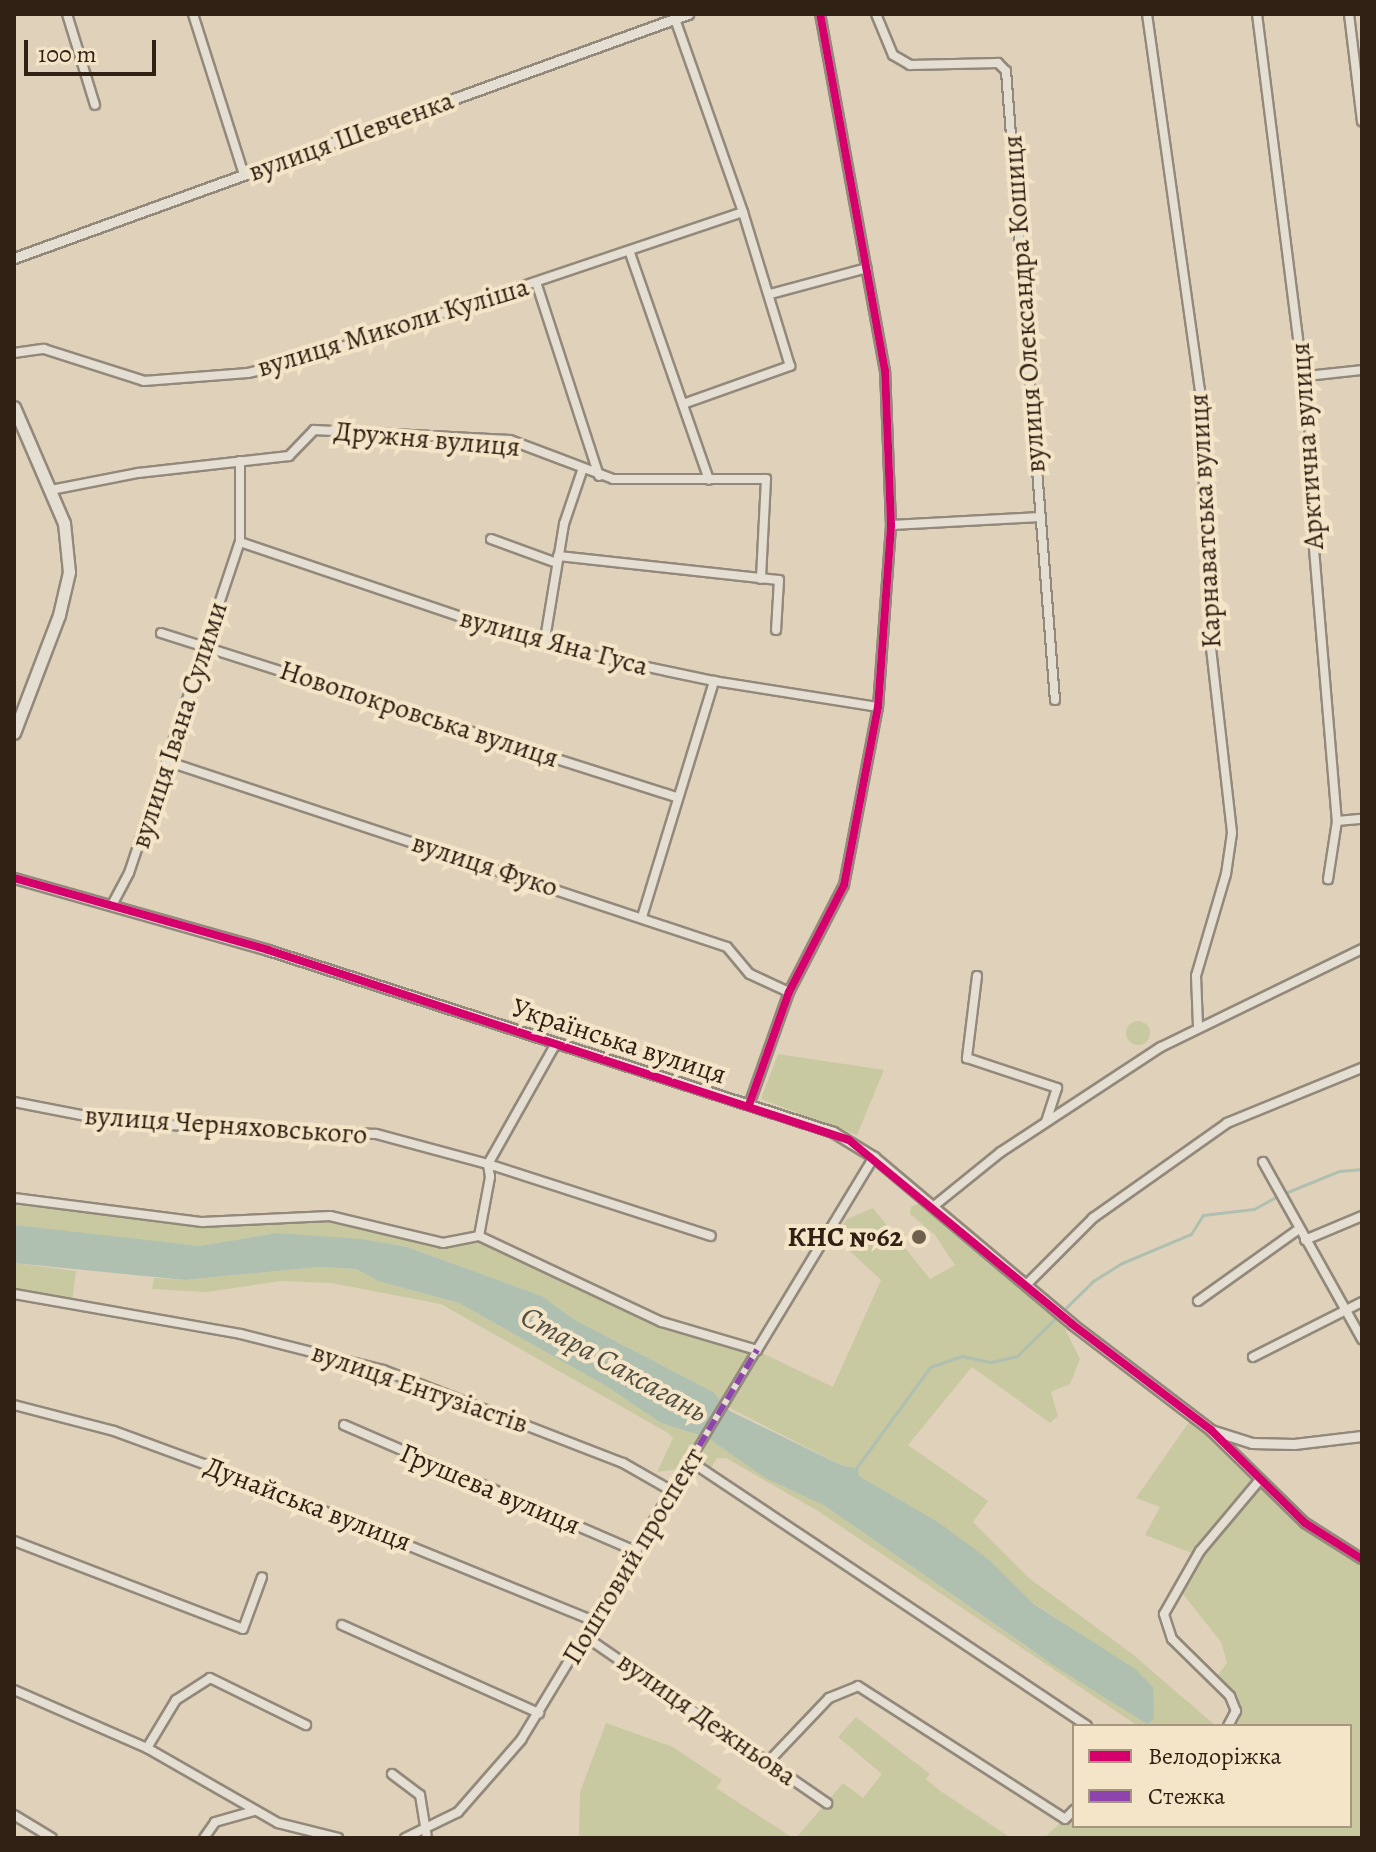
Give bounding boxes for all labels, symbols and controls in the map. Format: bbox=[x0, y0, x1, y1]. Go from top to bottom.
scale bar bbox=[28, 24, 160, 74]
text: 100 m bbox=[38, 38, 97, 70]
street label: вулиця Шевченка bbox=[244, 83, 458, 189]
street label: вулиця Олександра Кошиця bbox=[995, 134, 1053, 474]
street label: вулиця Миколи Куліша bbox=[253, 270, 533, 384]
street label: Арктична вулиця bbox=[1283, 341, 1331, 551]
street label: Карнаватська вулиця bbox=[1182, 393, 1228, 649]
street label: Дружня вулиця bbox=[333, 414, 521, 464]
street label: вулиця Івана Сулими bbox=[123, 598, 235, 852]
street label: вулиця Яна Гуса bbox=[456, 601, 652, 683]
street label: Новопокровська вулиця bbox=[275, 653, 563, 775]
street label: вулиця Фуко bbox=[408, 826, 562, 904]
street label: Українська вулиця bbox=[507, 990, 731, 1092]
street label: вулиця Черняховського bbox=[83, 1098, 369, 1152]
place label: КНС №62 bbox=[787, 1220, 903, 1254]
marker: КНС №62 bbox=[910, 1228, 928, 1246]
water label: Стара Саксагань bbox=[515, 1298, 713, 1430]
street label: вулиця Ентузіастів bbox=[307, 1335, 533, 1441]
street label: Грушева вулиця bbox=[395, 1436, 585, 1542]
street label: Поштовий проспект bbox=[555, 1441, 711, 1671]
street label: Дунайська вулиця bbox=[200, 1449, 416, 1559]
street label: вулиця Дежньова bbox=[611, 1645, 803, 1793]
legend bbox=[1072, 1724, 1352, 1828]
text: Велодоріжка bbox=[1148, 1740, 1282, 1772]
text: Стежка bbox=[1148, 1780, 1225, 1812]

